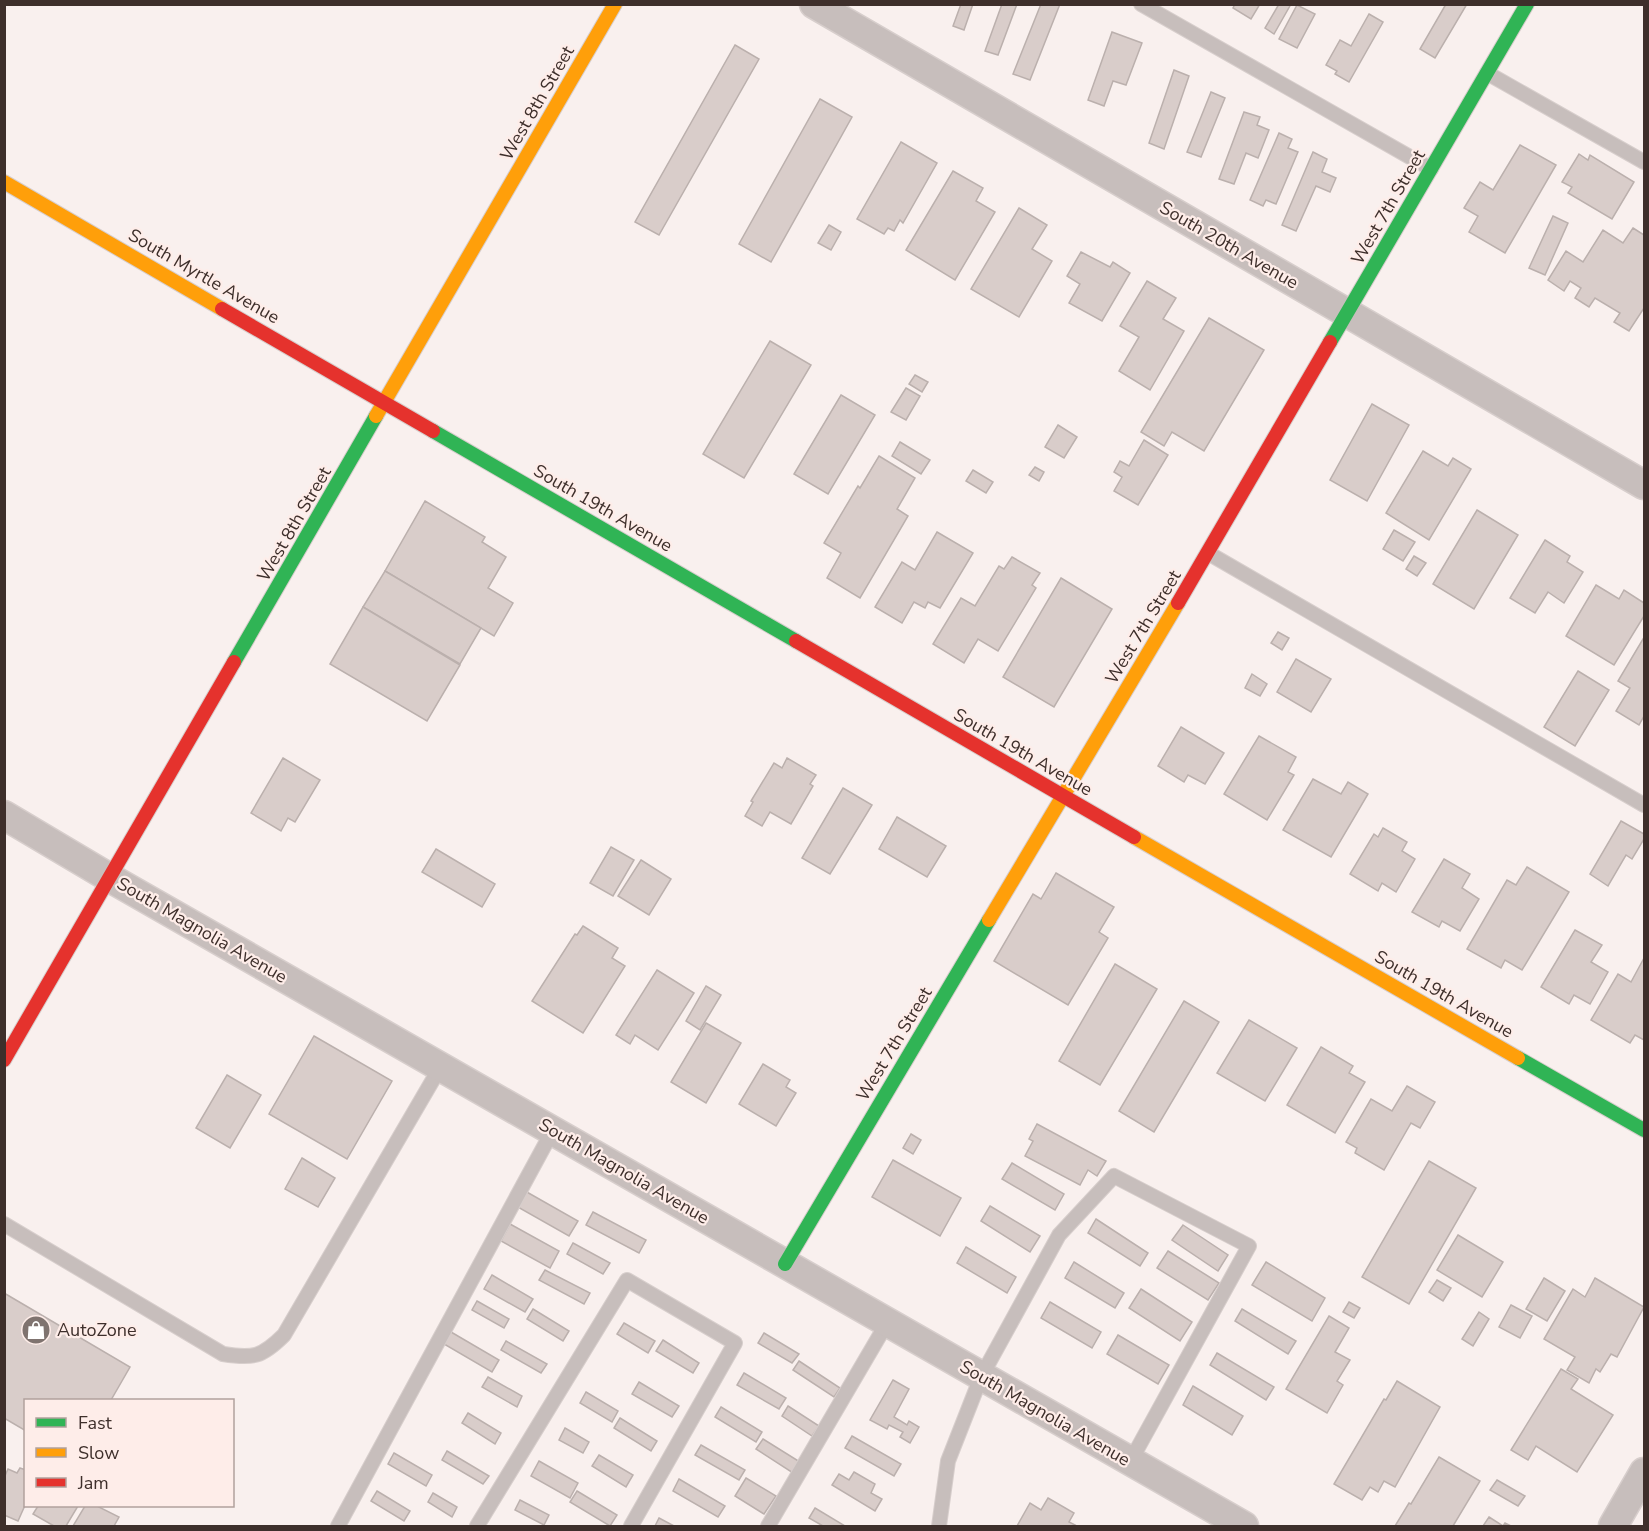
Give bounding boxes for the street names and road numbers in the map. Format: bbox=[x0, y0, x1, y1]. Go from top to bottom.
street label: West 8th Street bbox=[494, 41, 580, 165]
street label: West 7th Street bbox=[1345, 145, 1431, 269]
street label: South 20th Avenue bbox=[1155, 196, 1303, 294]
street label: South Myrtle Avenue bbox=[124, 223, 284, 329]
street label: South 19th Avenue bbox=[529, 459, 677, 557]
street label: West 8th Street bbox=[251, 462, 337, 586]
street label: West 7th Street bbox=[1100, 565, 1187, 688]
street label: South 19th Avenue bbox=[949, 703, 1097, 801]
street label: South Magnolia Avenue bbox=[112, 871, 292, 989]
street label: South 19th Avenue bbox=[1370, 945, 1518, 1043]
street label: West 7th Street bbox=[851, 982, 938, 1105]
street label: South Magnolia Avenue bbox=[534, 1112, 714, 1230]
street label: South Magnolia Avenue bbox=[955, 1354, 1135, 1472]

